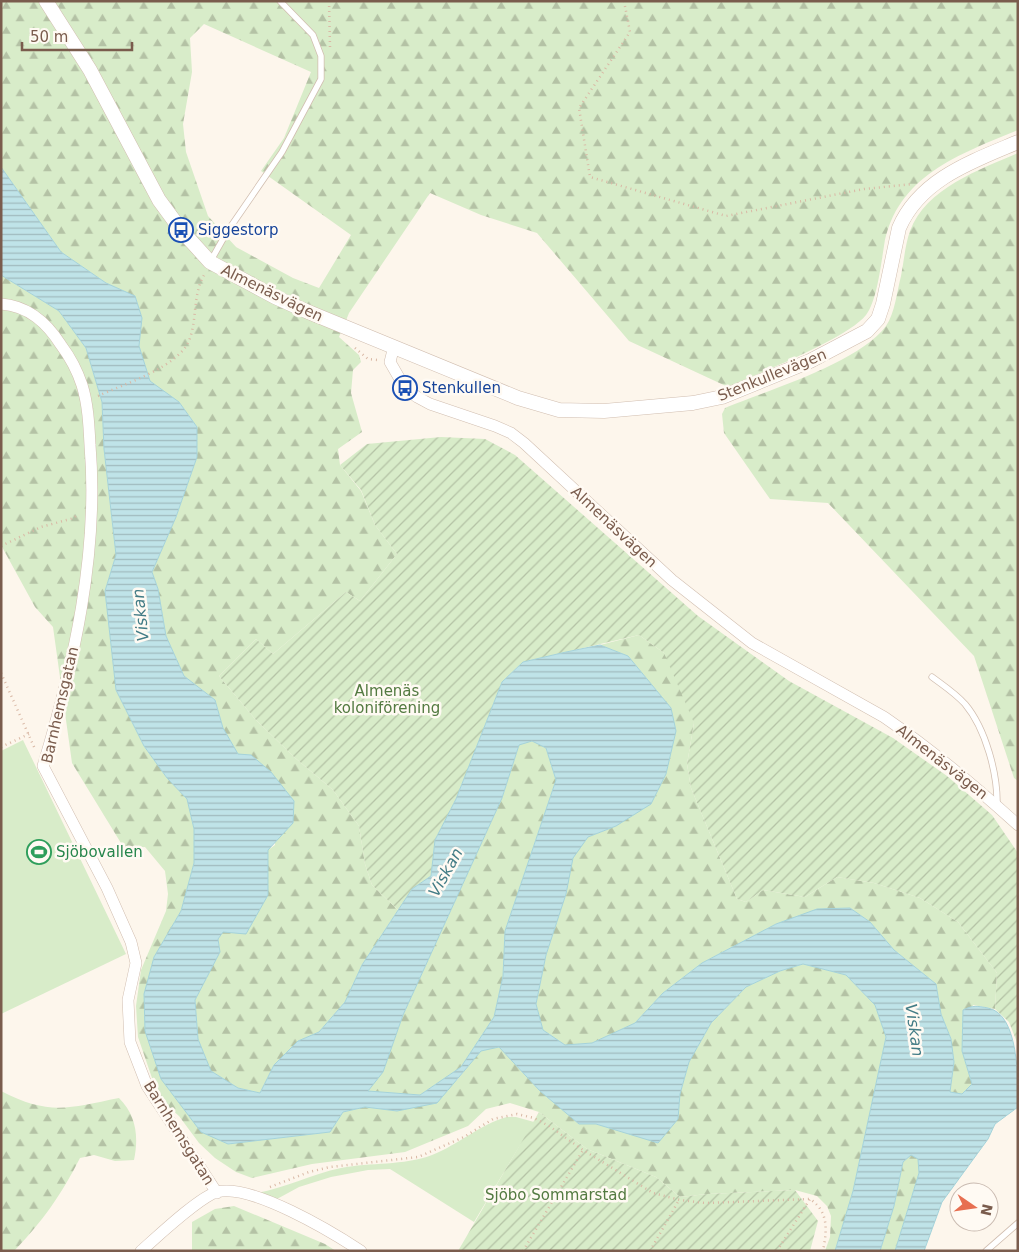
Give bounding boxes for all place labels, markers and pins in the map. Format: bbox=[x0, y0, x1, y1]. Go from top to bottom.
bus stop icon: Siggestorp bbox=[168, 217, 194, 243]
place label: Siggestorp bbox=[198, 221, 279, 239]
bus stop icon: Stenkullen bbox=[392, 375, 418, 401]
place label: Stenkullen bbox=[422, 379, 501, 397]
sports icon: Sjöbovallen bbox=[26, 839, 52, 865]
place label: Sjöbovallen bbox=[56, 843, 143, 861]

